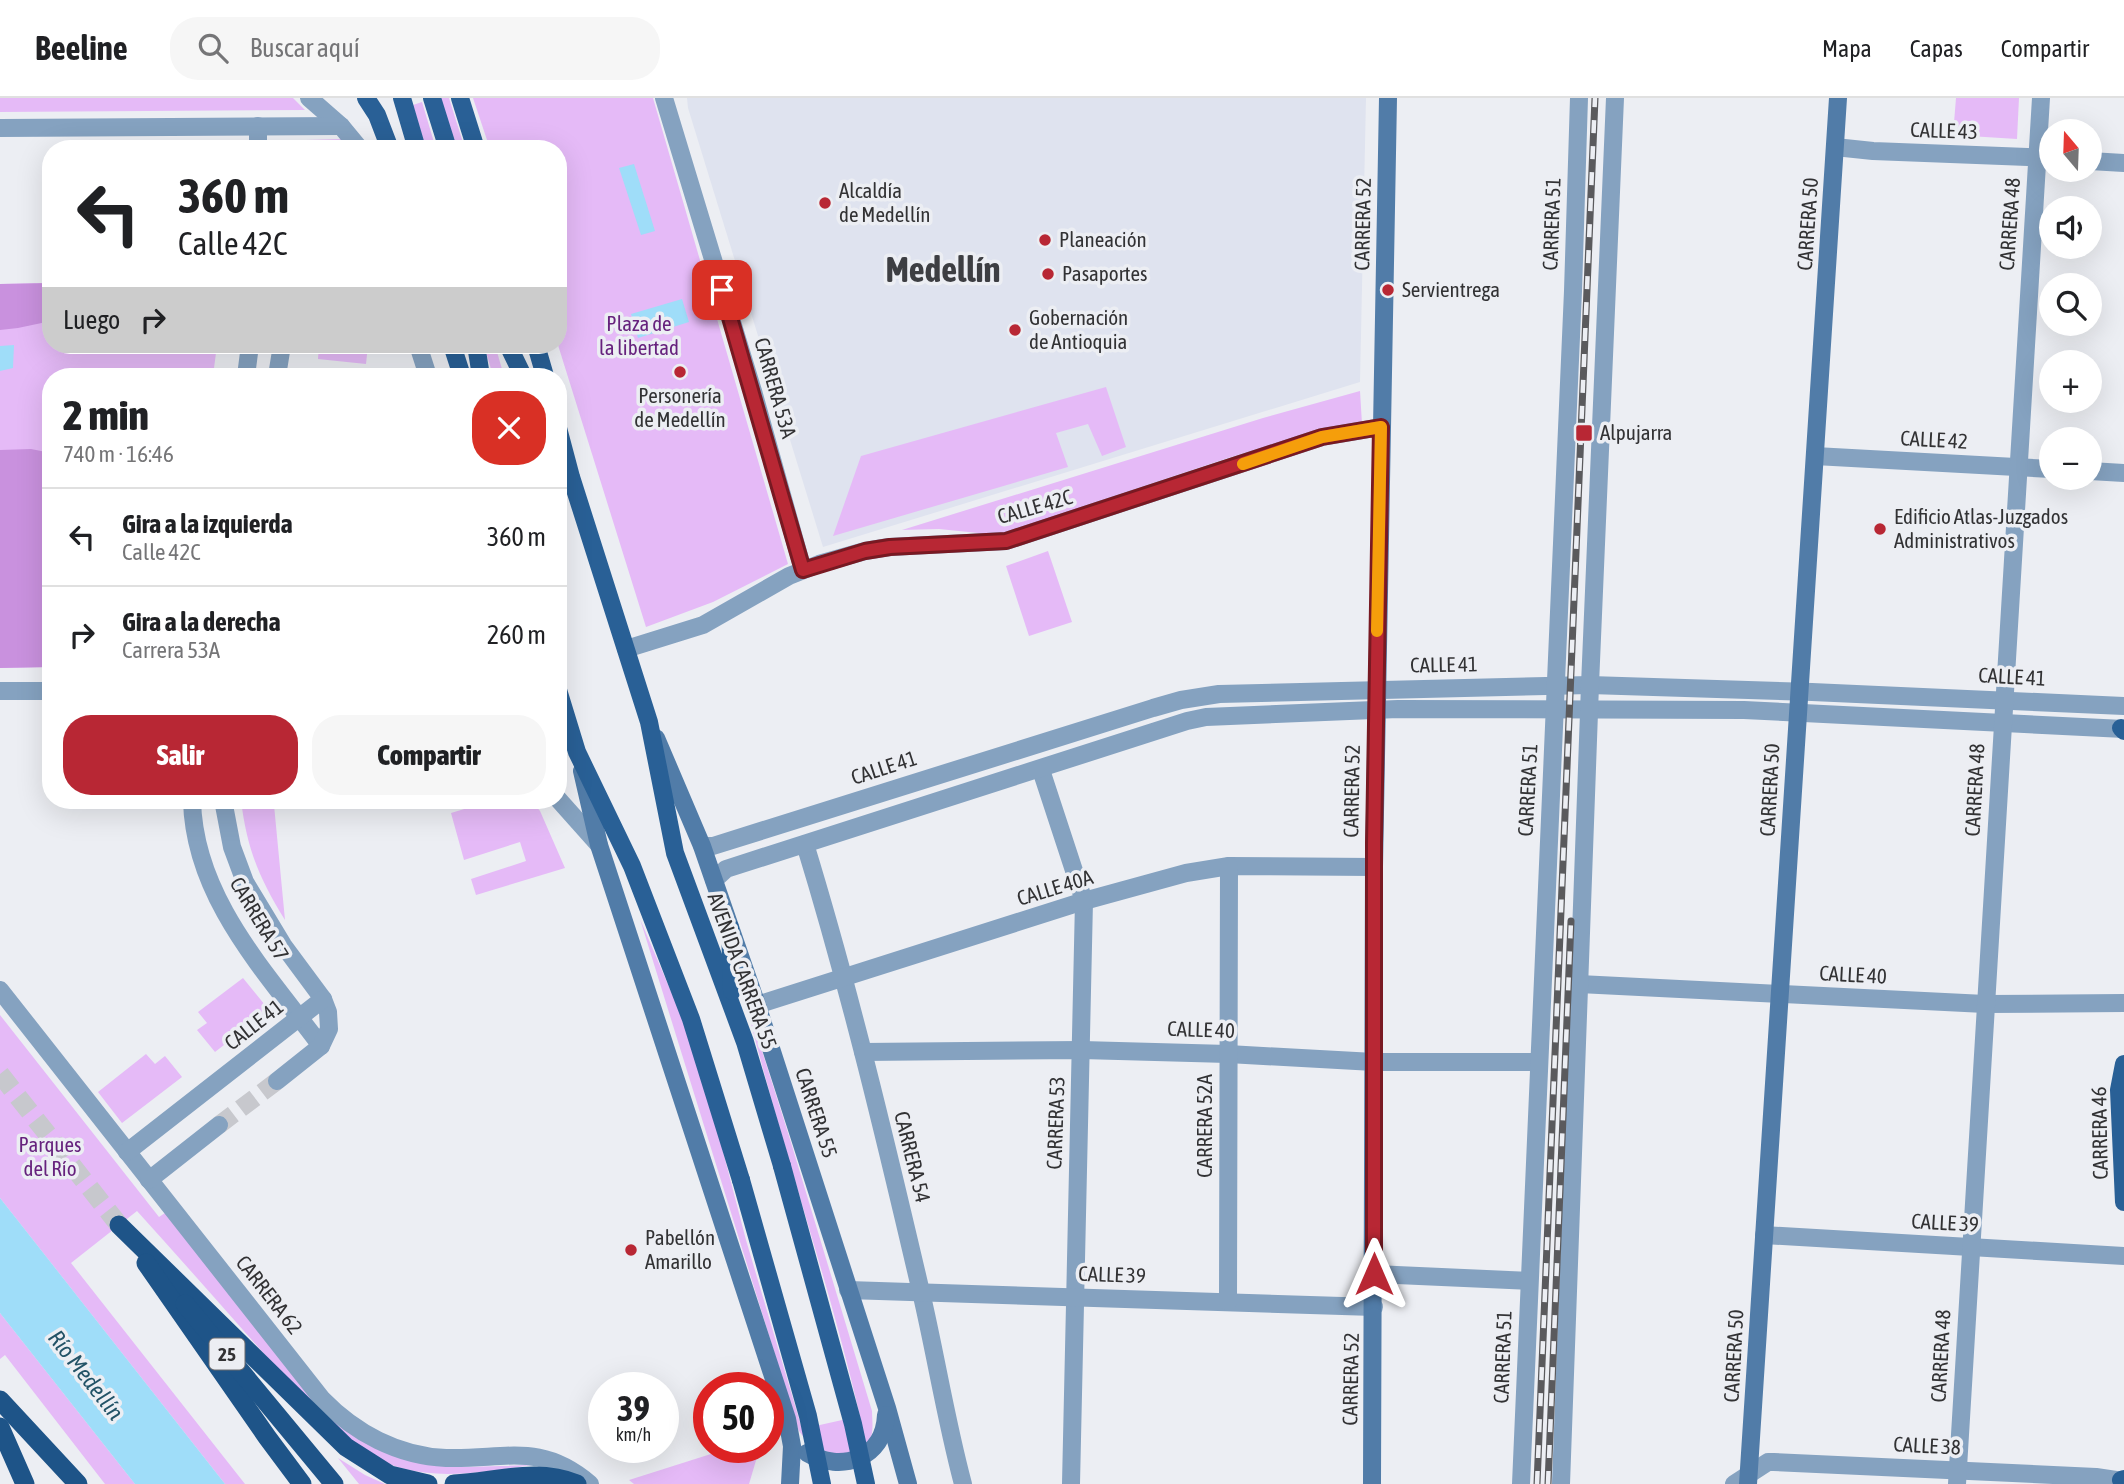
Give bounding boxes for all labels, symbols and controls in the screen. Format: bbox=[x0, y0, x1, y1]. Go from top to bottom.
search box bbox=[170, 17, 660, 80]
text: Beeline bbox=[35, 29, 128, 67]
icon: search bbox=[194, 29, 232, 67]
text: Buscar aquí bbox=[250, 33, 360, 63]
text: Mapa bbox=[1822, 35, 1872, 62]
text: Capas bbox=[1910, 35, 1963, 62]
text: Compartir bbox=[2001, 35, 2089, 62]
street label: CALLE 43 bbox=[1910, 117, 1978, 143]
north arrow bbox=[2039, 119, 2102, 182]
map controls bbox=[2039, 119, 2102, 490]
text: 360 m bbox=[178, 167, 289, 223]
icon: left bbox=[63, 168, 154, 259]
street label: CARRERA 52 bbox=[1349, 177, 1375, 271]
street label: CARRERA 51 bbox=[1537, 177, 1565, 271]
street label: CARRERA 50 bbox=[1792, 177, 1822, 271]
street label: CARRERA 48 bbox=[1994, 177, 2024, 271]
place label: Alcaldía de Medellín bbox=[839, 178, 931, 226]
marker: Alcaldía de Medellín bbox=[817, 195, 833, 211]
button: sound bbox=[2039, 196, 2102, 259]
text: Calle 42C bbox=[178, 225, 287, 262]
place label: Planeación bbox=[1059, 227, 1147, 251]
marker: Planeación bbox=[1037, 232, 1053, 248]
district label: Medellín bbox=[885, 249, 1001, 289]
pin bbox=[692, 260, 752, 320]
place label: Pasaportes bbox=[1062, 261, 1147, 285]
marker: Pasaportes bbox=[1040, 266, 1056, 282]
icon: arrive bbox=[703, 271, 741, 309]
button: search bbox=[2039, 273, 2102, 336]
place label: Servientrega bbox=[1402, 277, 1500, 301]
marker: Servientrega bbox=[1380, 282, 1396, 298]
icon: right bbox=[134, 301, 172, 339]
text: Luego bbox=[63, 305, 120, 335]
place label: Gobernación de Antioquia bbox=[1029, 305, 1128, 353]
park label: Plaza de la libertad bbox=[599, 311, 679, 359]
marker: Gobernación de Antioquia bbox=[1007, 322, 1023, 338]
street label: CARRERA 53A bbox=[750, 335, 802, 441]
button: + bbox=[2039, 350, 2102, 413]
marker: Personería de Medellín bbox=[672, 364, 688, 380]
place label: Personería de Medellín bbox=[634, 383, 726, 431]
text: 2 min bbox=[63, 391, 149, 439]
button: close bbox=[472, 391, 546, 465]
place label: Alpujarra bbox=[1600, 420, 1672, 444]
marker: Alpujarra bbox=[1574, 423, 1594, 443]
street label: CALLE 42 bbox=[1900, 425, 1968, 453]
button: − bbox=[2039, 427, 2102, 490]
text: 740 m · 16:46 bbox=[63, 441, 174, 467]
street label: CALLE 42C bbox=[994, 484, 1076, 528]
place label: Edificio Atlas-Juzgados Administrativos bbox=[1894, 504, 2068, 552]
text: Gira a la izquierda bbox=[122, 509, 293, 539]
icon: left bbox=[63, 518, 101, 556]
marker: Edificio Atlas-Juzgados Administrativos bbox=[1872, 521, 1888, 537]
text: 360 m bbox=[487, 522, 546, 552]
text: Calle 42C bbox=[122, 539, 201, 565]
text: Gira a la derecha bbox=[122, 607, 281, 637]
icon: right bbox=[63, 616, 101, 654]
text: 260 m bbox=[487, 620, 546, 650]
text: Carrera 53A bbox=[122, 637, 220, 663]
street label: CALLE 41 bbox=[1410, 651, 1478, 677]
street label: CALLE 41 bbox=[1978, 662, 2046, 690]
button: Salir bbox=[63, 715, 298, 795]
button: Compartir bbox=[312, 715, 546, 795]
street label: CARRERA 51 bbox=[1513, 743, 1541, 837]
street label: CARRERA 50 bbox=[1755, 743, 1783, 837]
street label: CARRERA 48 bbox=[1960, 743, 1988, 837]
street label: CARRERA 52 bbox=[1338, 744, 1364, 838]
street label: CALLE 41 bbox=[848, 745, 920, 789]
street label: CALLE 40A bbox=[1014, 864, 1096, 910]
street label: CARRERA 57 bbox=[226, 872, 294, 965]
street label: AVENIDA CARRERA 55 bbox=[703, 889, 782, 1052]
street label: CALLE 40 bbox=[1819, 960, 1888, 988]
street label: CALLE 41 bbox=[219, 994, 287, 1054]
street label: CALLE 40 bbox=[1167, 1016, 1235, 1042]
street label: CARRERA 55 bbox=[791, 1065, 843, 1161]
street label: CARRERA 52A bbox=[1192, 1074, 1216, 1178]
street label: CARRERA 53 bbox=[1041, 1076, 1069, 1170]
street label: CARRERA 46 bbox=[2086, 1086, 2112, 1180]
street label: CARRERA 54 bbox=[890, 1109, 936, 1205]
park label: Parques del Río bbox=[19, 1132, 81, 1180]
street label: CALLE 39 bbox=[1911, 1208, 1979, 1236]
place label: Pabellón Amarillo bbox=[645, 1225, 715, 1273]
position arrow bbox=[1337, 1237, 1411, 1311]
marker: Pabellón Amarillo bbox=[623, 1242, 639, 1258]
street label: CARRERA 62 bbox=[232, 1250, 308, 1338]
street label: CALLE 39 bbox=[1078, 1261, 1146, 1287]
street label: CARRERA 50 bbox=[1719, 1309, 1747, 1403]
street label: CARRERA 48 bbox=[1926, 1309, 1954, 1403]
street label: CARRERA 51 bbox=[1488, 1310, 1516, 1404]
water label: Río Medellín bbox=[43, 1325, 129, 1425]
street label: CARRERA 52 bbox=[1337, 1332, 1363, 1426]
road number: 25 bbox=[210, 1338, 244, 1370]
speed limit sign: 50 bbox=[693, 1372, 784, 1463]
text: 39 bbox=[617, 1388, 650, 1428]
text: km/h bbox=[616, 1424, 651, 1445]
street label: CALLE 38 bbox=[1893, 1431, 1962, 1459]

